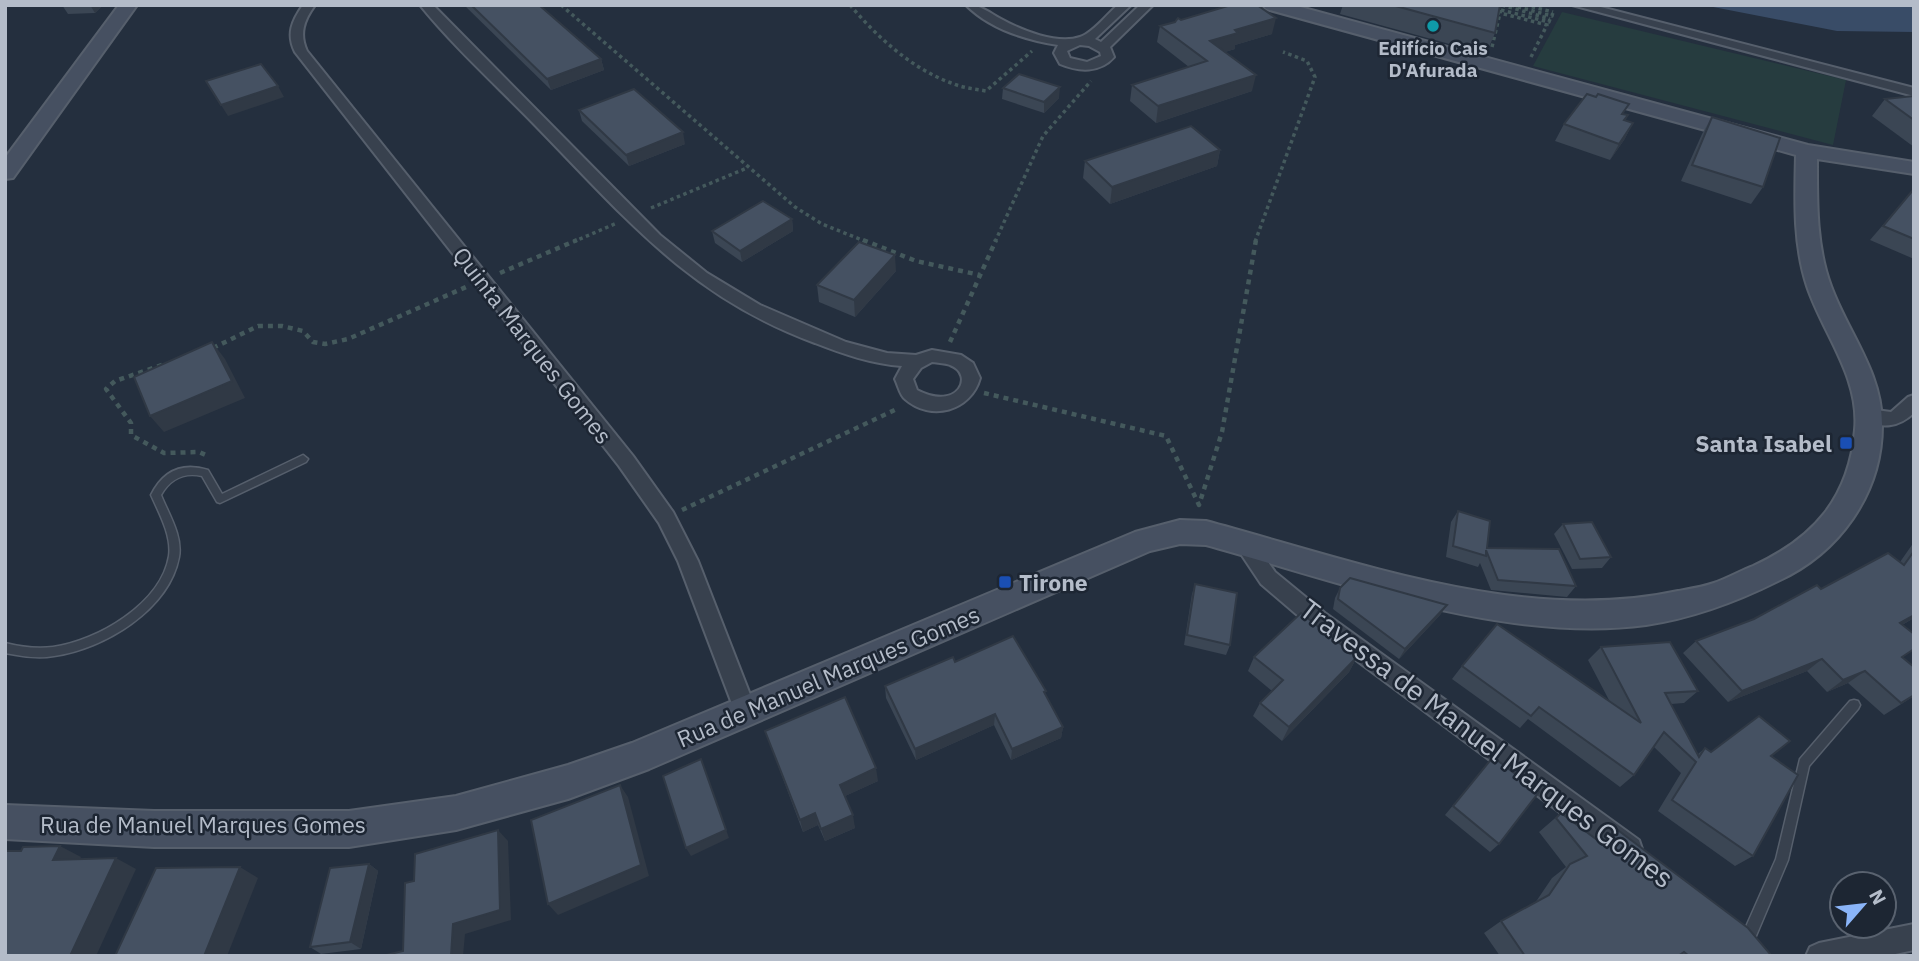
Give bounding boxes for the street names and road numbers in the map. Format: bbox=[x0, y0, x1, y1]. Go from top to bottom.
street label: Quinta Marques Gomes bbox=[447, 241, 619, 449]
street label: Travessa de Manuel Marques Gomes bbox=[1293, 590, 1681, 896]
street label: Rua de Manuel Marques Gomes bbox=[672, 599, 984, 753]
street label: Rua de Manuel Marques Gomes bbox=[40, 809, 366, 839]

